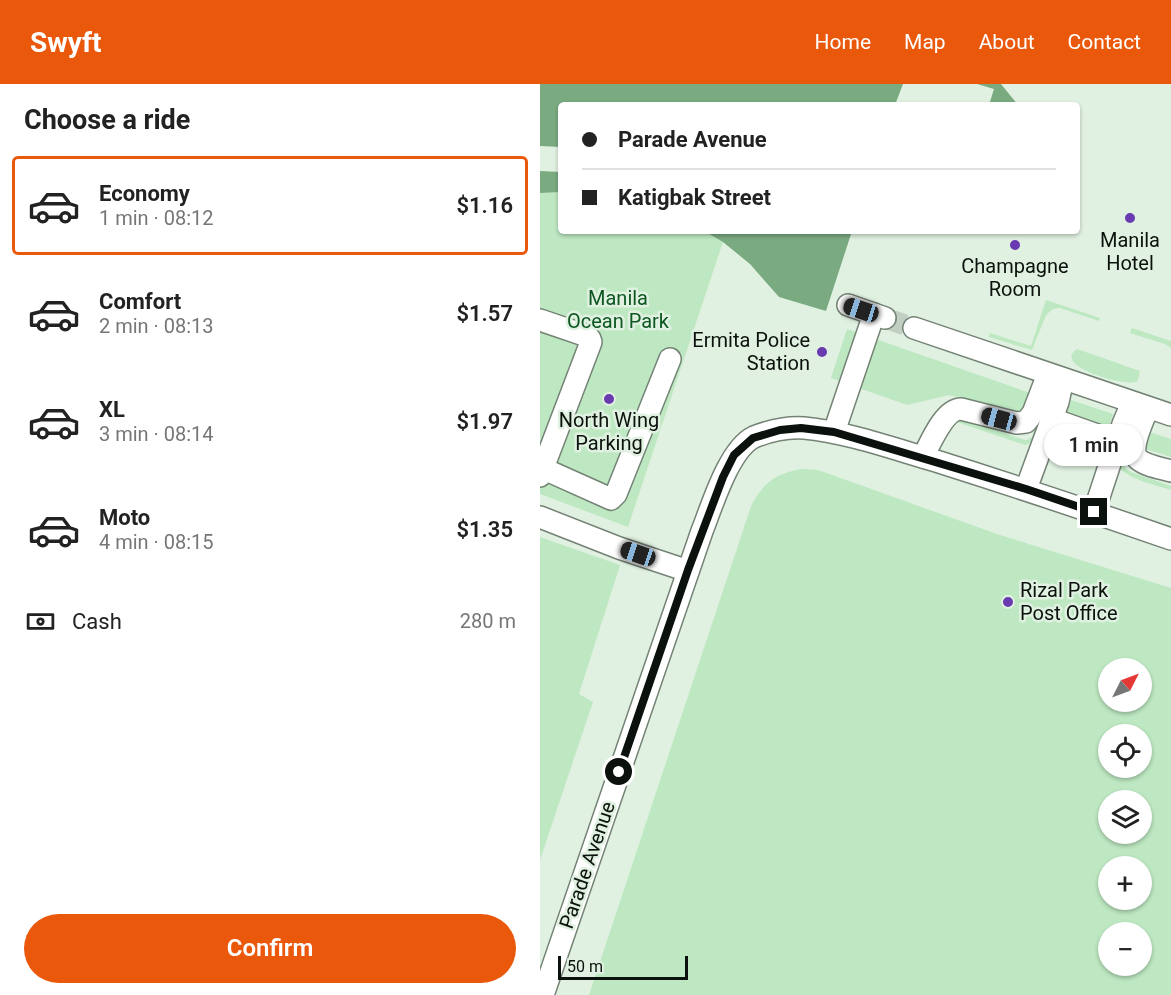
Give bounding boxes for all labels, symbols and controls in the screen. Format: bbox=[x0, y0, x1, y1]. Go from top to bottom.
text: Swyft bbox=[30, 26, 102, 59]
text: Home bbox=[815, 30, 871, 54]
text: Map bbox=[904, 30, 946, 54]
text: About bbox=[979, 30, 1035, 54]
text: Contact bbox=[1068, 30, 1141, 54]
text: Choose a ride bbox=[24, 104, 190, 136]
text: Parade Avenue bbox=[618, 127, 767, 152]
icon: car bbox=[27, 179, 81, 233]
text: Economy bbox=[99, 181, 190, 206]
text: Katigbak Street bbox=[618, 185, 771, 210]
text: $1.16 bbox=[456, 193, 513, 218]
text: 1 min · 08:12 bbox=[99, 206, 214, 230]
marker: Manila Hotel bbox=[1123, 211, 1137, 225]
place label: Manila Hotel bbox=[1100, 228, 1160, 275]
marker: Champagne Room bbox=[1008, 238, 1022, 252]
place label: Champagne Room bbox=[961, 254, 1069, 301]
park label: Manila Ocean Park bbox=[567, 286, 670, 333]
icon: car bbox=[27, 287, 81, 341]
text: Comfort bbox=[99, 289, 181, 314]
car bbox=[841, 296, 881, 324]
text: $1.57 bbox=[456, 301, 513, 326]
text: 2 min · 08:13 bbox=[99, 314, 214, 338]
place label: Ermita Police Station bbox=[692, 328, 810, 375]
marker: Ermita Police Station bbox=[815, 345, 829, 359]
marker: North Wing Parking bbox=[602, 392, 616, 406]
icon: car bbox=[27, 395, 81, 449]
text: XL bbox=[99, 397, 125, 422]
car bbox=[979, 406, 1019, 432]
place label: North Wing Parking bbox=[559, 408, 659, 455]
text: $1.97 bbox=[456, 409, 513, 434]
text: 3 min · 08:14 bbox=[99, 422, 214, 446]
callout: 1 min bbox=[1044, 425, 1144, 467]
text: 1 min bbox=[1068, 433, 1119, 457]
route end bbox=[1080, 498, 1107, 525]
icon: car bbox=[27, 503, 81, 557]
text: Moto bbox=[99, 505, 150, 530]
text: $1.35 bbox=[456, 517, 513, 542]
text: 4 min · 08:15 bbox=[99, 530, 214, 554]
car bbox=[618, 540, 658, 568]
place label: Rizal Park Post Office bbox=[1020, 578, 1118, 625]
marker: Rizal Park Post Office bbox=[1001, 595, 1015, 609]
icon: cash bbox=[24, 605, 57, 638]
text: Cash bbox=[72, 609, 122, 634]
text: 280 m bbox=[460, 609, 516, 633]
north arrow bbox=[1098, 658, 1152, 712]
map controls bbox=[1098, 658, 1152, 976]
button: locate bbox=[1098, 724, 1152, 778]
route start bbox=[605, 758, 632, 785]
button: layers bbox=[1098, 790, 1152, 844]
street label: Parade Avenue bbox=[554, 798, 620, 932]
button: + bbox=[1098, 856, 1152, 910]
button: Confirm bbox=[24, 914, 516, 983]
button: − bbox=[1098, 922, 1152, 976]
scale bar bbox=[558, 953, 688, 980]
text: 50 m bbox=[567, 957, 603, 976]

